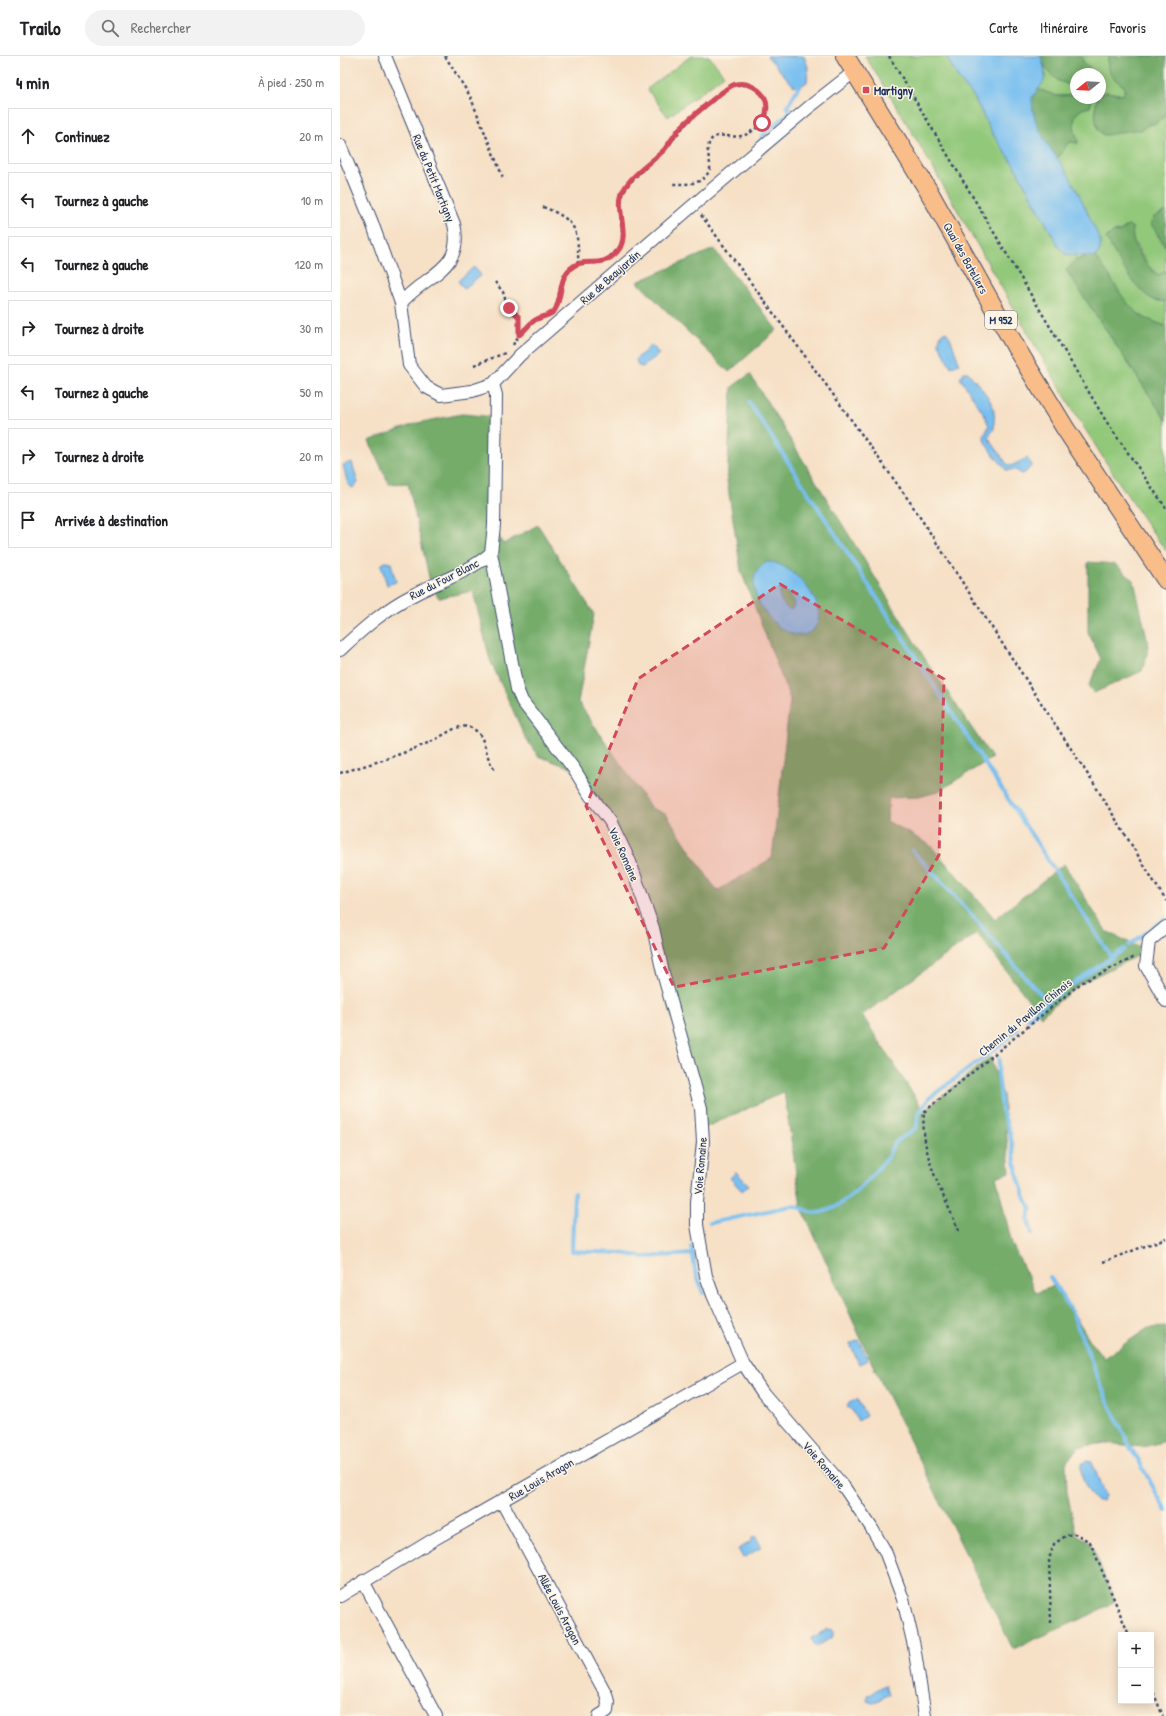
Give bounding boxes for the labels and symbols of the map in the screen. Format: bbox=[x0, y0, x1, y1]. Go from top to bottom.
north arrow bbox=[1070, 68, 1106, 104]
place label: Martigny bbox=[874, 82, 913, 100]
marker: Martigny bbox=[861, 85, 871, 95]
route start bbox=[753, 114, 771, 132]
street label: Rue du Petit Martigny bbox=[409, 132, 459, 224]
street label: Quai des Bateliers bbox=[939, 219, 993, 297]
street label: Rue de Beaujardin bbox=[576, 246, 644, 308]
route end bbox=[500, 299, 518, 317]
road number: M 952 bbox=[985, 311, 1017, 329]
street label: Rue du Four Blanc bbox=[406, 554, 482, 604]
street label: Voie Romaine bbox=[604, 824, 644, 884]
street label: Chemin du Pavillon Chinois bbox=[975, 974, 1076, 1060]
street label: Voie Romaine bbox=[689, 1136, 711, 1196]
street label: Voie Romaine bbox=[799, 1438, 850, 1493]
street label: Rue Louis Aragon bbox=[505, 1453, 577, 1505]
street label: Allée Louis Aragon bbox=[534, 1570, 586, 1648]

